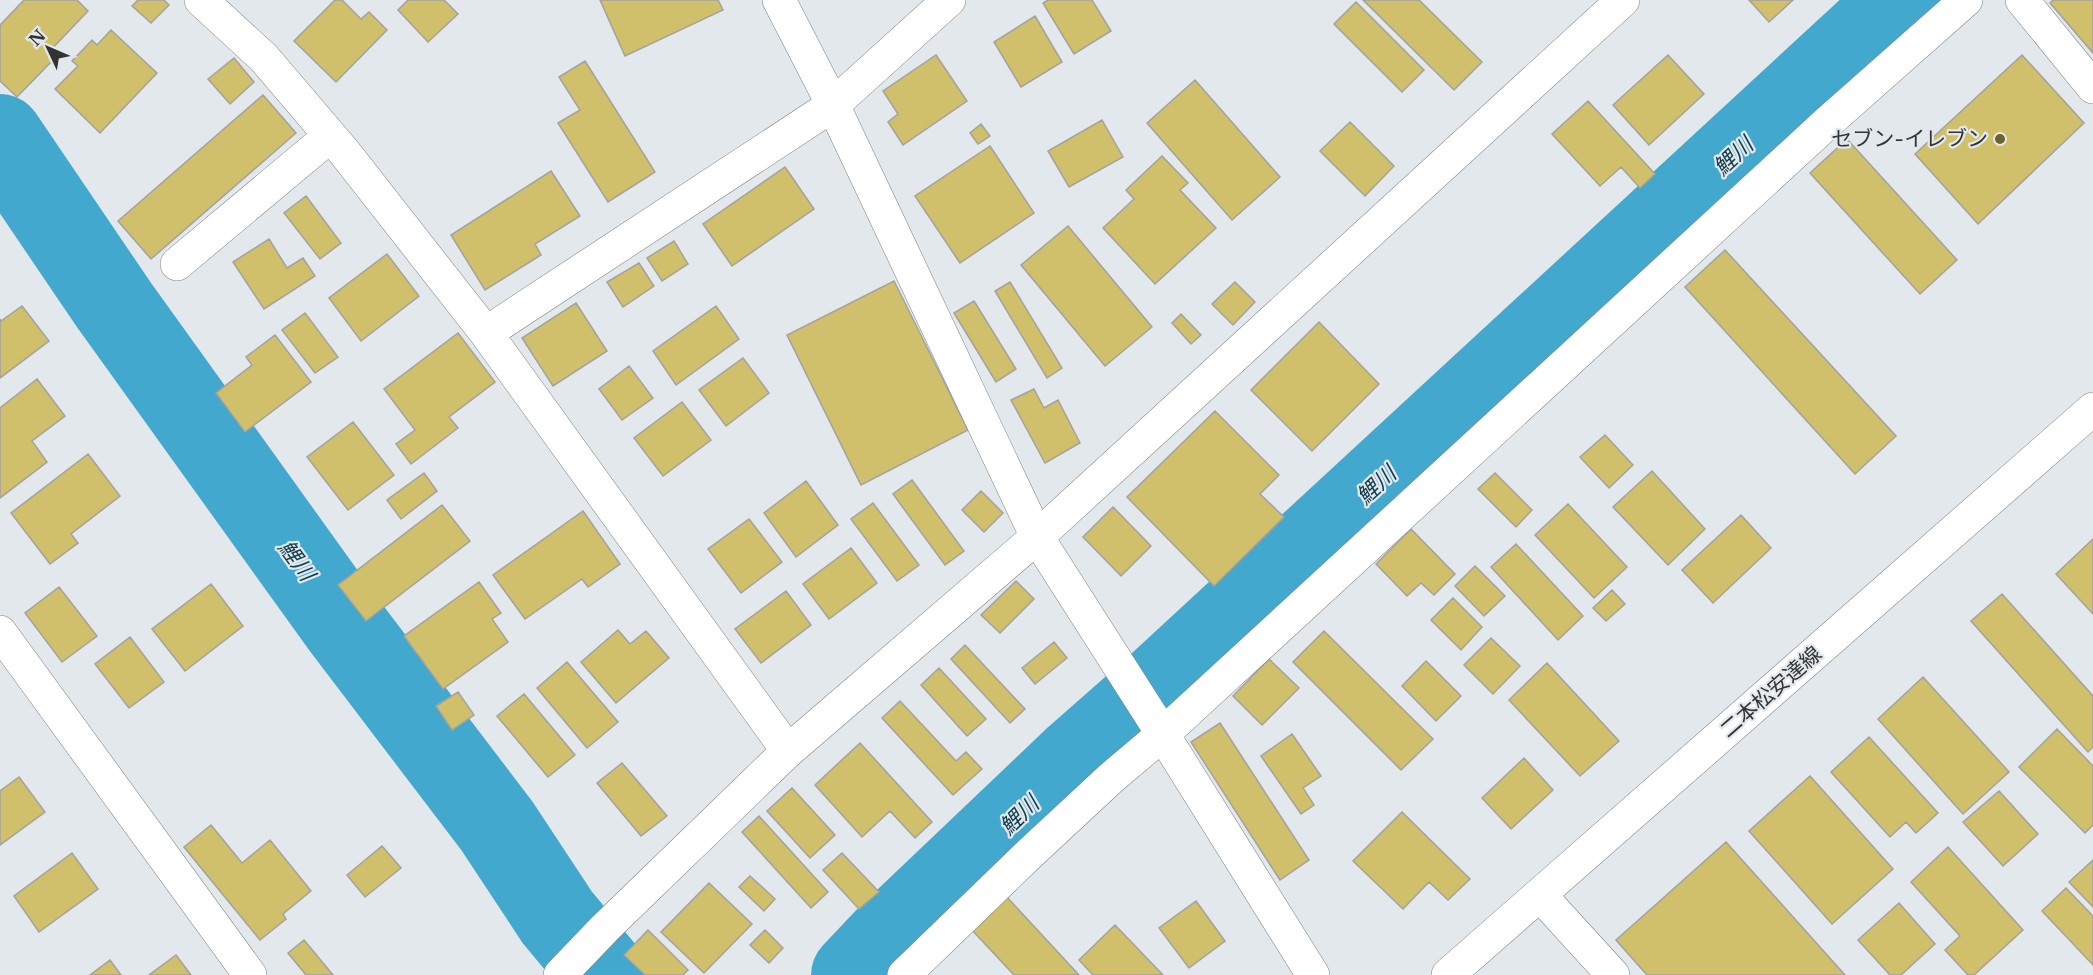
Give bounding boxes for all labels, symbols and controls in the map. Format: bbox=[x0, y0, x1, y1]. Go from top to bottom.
north arrow bbox=[18, 18, 78, 78]
text: N bbox=[25, 25, 50, 50]
place label: セブン-イレブン bbox=[1831, 126, 1988, 152]
water label: 鯉川 bbox=[1708, 130, 1760, 181]
marker: セブン-イレブン bbox=[1993, 132, 2007, 146]
water label: 鯉川 bbox=[1351, 459, 1403, 510]
water label: 鯉川 bbox=[273, 535, 322, 588]
street label: 二本松安達線 bbox=[1715, 641, 1827, 743]
water label: 鯉川 bbox=[994, 789, 1046, 840]

